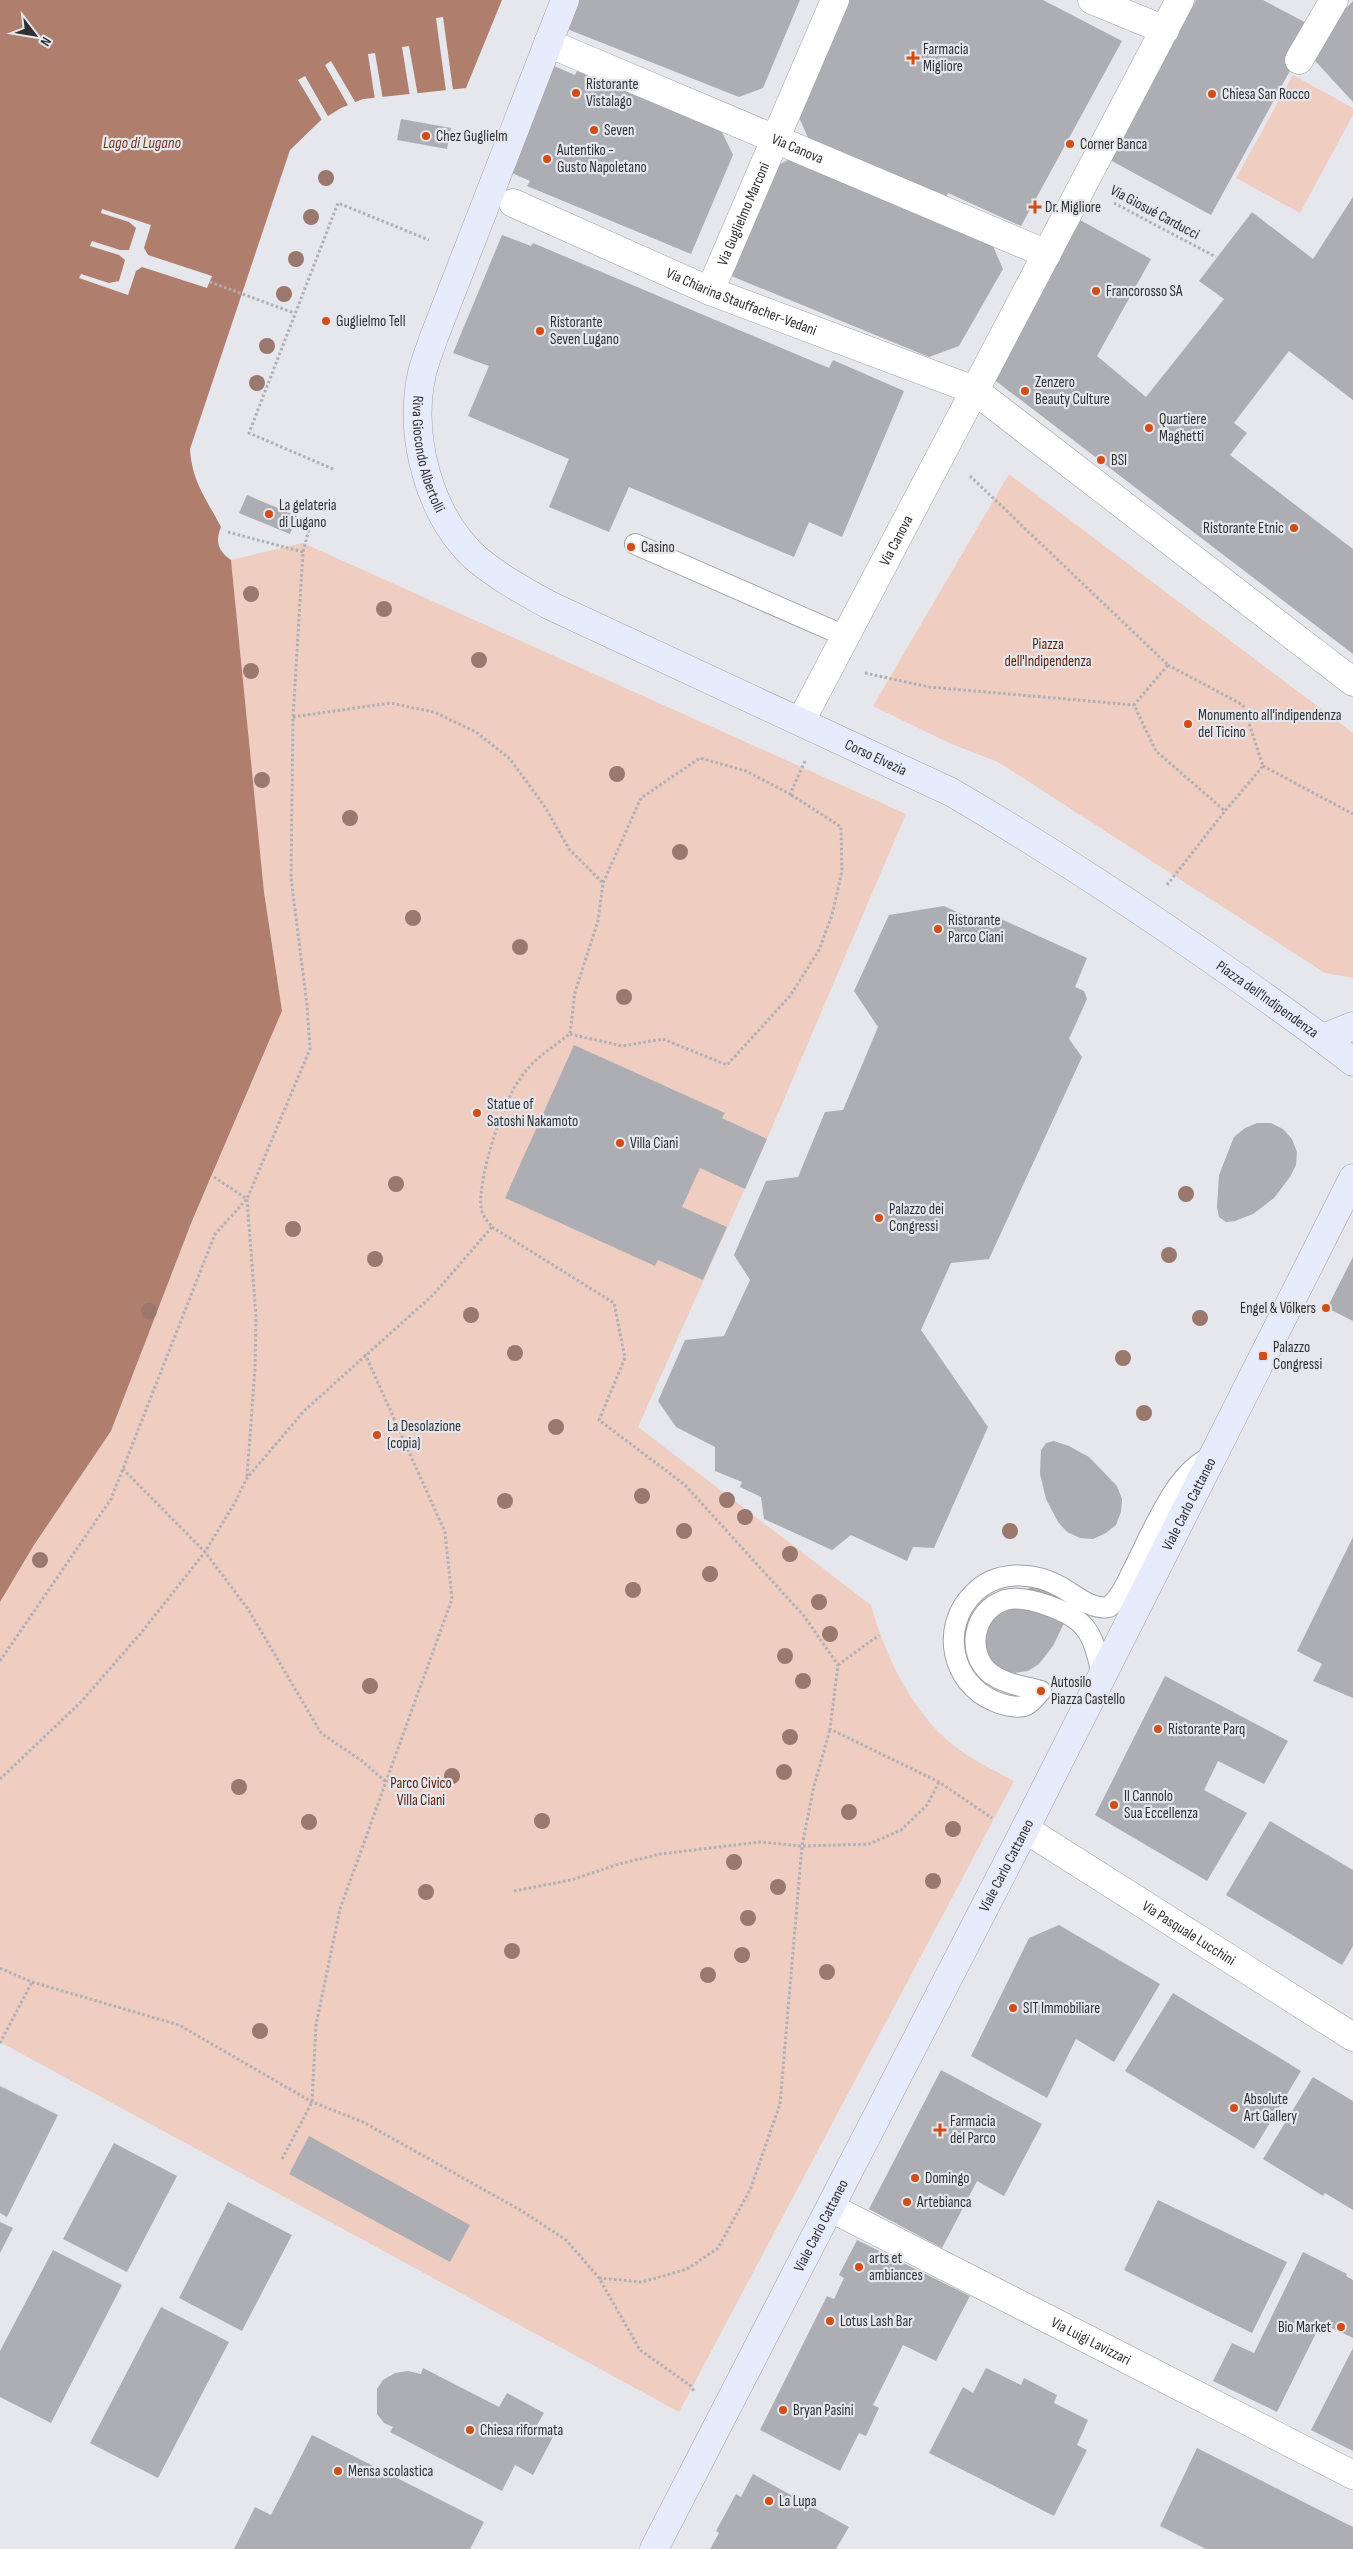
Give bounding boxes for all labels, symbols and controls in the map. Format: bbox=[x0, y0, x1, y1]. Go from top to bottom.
north arrow bbox=[10, 10, 60, 60]
text: N bbox=[37, 34, 55, 49]
place label: Farmacia Migliore bbox=[923, 40, 969, 76]
marker: Farmacia Migliore bbox=[907, 52, 919, 64]
place label: Ristorante Vistalago bbox=[586, 75, 639, 111]
place label: Chiesa San Rocco bbox=[1222, 85, 1310, 104]
marker: Ristorante Vistalago bbox=[570, 87, 582, 99]
marker: Chiesa San Rocco bbox=[1206, 88, 1218, 100]
place label: Seven bbox=[604, 121, 634, 140]
marker: Seven bbox=[588, 124, 600, 136]
place label: Chez Guglielm bbox=[436, 127, 508, 146]
marker: Chez Guglielm bbox=[420, 130, 432, 142]
street label: Via Canova bbox=[769, 130, 826, 168]
water label: Lago di Lugano bbox=[103, 134, 182, 153]
place label: Corner Banca bbox=[1080, 135, 1148, 154]
marker: Corner Banca bbox=[1064, 138, 1076, 150]
place label: Autentiko - Gusto Napoletano bbox=[556, 141, 647, 177]
marker: Autentiko - Gusto Napoletano bbox=[541, 153, 553, 165]
street label: Via Guglielmo Marconi bbox=[713, 159, 774, 269]
street label: Via Giosué Carducci bbox=[1107, 181, 1203, 244]
place label: Dr. Migliore bbox=[1045, 198, 1101, 217]
marker: Dr. Migliore bbox=[1029, 201, 1041, 213]
street label: Via Chiarina Stauffacher-Vedani bbox=[663, 264, 820, 340]
place label: Francorosso SA bbox=[1106, 282, 1183, 301]
marker: Francorosso SA bbox=[1090, 285, 1102, 297]
place label: Guglielmo Tell bbox=[336, 312, 405, 331]
place label: Ristorante Seven Lugano bbox=[550, 313, 619, 349]
marker: Guglielmo Tell bbox=[320, 315, 332, 327]
marker: Ristorante Seven Lugano bbox=[534, 325, 546, 337]
place label: Zenzero Beauty Culture bbox=[1035, 373, 1110, 409]
marker: Zenzero Beauty Culture bbox=[1019, 385, 1031, 397]
street label: Riva Giocondo Albertolli bbox=[408, 395, 449, 516]
place label: Quartiere Maghetti bbox=[1159, 410, 1206, 446]
marker: Quartiere Maghetti bbox=[1143, 422, 1155, 434]
place label: BSI bbox=[1111, 451, 1127, 470]
marker: BSI bbox=[1095, 454, 1107, 466]
place label: La gelateria di Lugano bbox=[279, 496, 337, 532]
marker: La gelateria di Lugano bbox=[263, 508, 275, 520]
street label: Via Canova bbox=[875, 512, 918, 569]
place label: Ristorante Etnic bbox=[1203, 519, 1284, 538]
marker: Ristorante Etnic bbox=[1288, 522, 1300, 534]
place label: Casino bbox=[641, 538, 675, 557]
marker: Casino bbox=[625, 541, 637, 553]
park label: Piazza dell'Indipendenza bbox=[1004, 635, 1092, 671]
place label: Monumento all'indipendenza del Ticino bbox=[1198, 706, 1342, 742]
marker: Monumento all'indipendenza del Ticino bbox=[1182, 718, 1194, 730]
street label: Corso Elvezia bbox=[842, 735, 910, 780]
place label: Ristorante Parco Ciani bbox=[948, 911, 1004, 947]
marker: Ristorante Parco Ciani bbox=[932, 923, 944, 935]
street label: Piazza dell'Indipendenza bbox=[1212, 957, 1322, 1042]
place label: Statue of Satoshi Nakamoto bbox=[487, 1095, 578, 1131]
marker: Statue of Satoshi Nakamoto bbox=[471, 1107, 483, 1119]
place label: Villa Ciani bbox=[630, 1134, 679, 1153]
marker: Villa Ciani bbox=[614, 1137, 626, 1149]
place label: Palazzo dei Congressi bbox=[889, 1200, 944, 1236]
marker: Palazzo dei Congressi bbox=[873, 1212, 885, 1224]
place label: Engel & Völkers bbox=[1240, 1299, 1316, 1318]
marker: Engel & Völkers bbox=[1320, 1302, 1332, 1314]
place label: Palazzo Congressi bbox=[1273, 1338, 1322, 1374]
marker: Palazzo Congressi bbox=[1257, 1350, 1269, 1362]
place label: La Desolazione (copia) bbox=[387, 1417, 461, 1453]
marker: La Desolazione (copia) bbox=[371, 1429, 383, 1441]
street label: Viale Carlo Cattaneo bbox=[1158, 1455, 1221, 1554]
place label: Autosilo Piazza Castello bbox=[1050, 1673, 1125, 1709]
marker: Autosilo Piazza Castello bbox=[1035, 1685, 1047, 1697]
place label: Ristorante Parq bbox=[1168, 1720, 1245, 1739]
marker: Ristorante Parq bbox=[1152, 1723, 1164, 1735]
park label: Parco Civico Villa Ciani bbox=[390, 1774, 452, 1810]
place label: Il Cannolo Sua Eccellenza bbox=[1124, 1787, 1198, 1823]
marker: Il Cannolo Sua Eccellenza bbox=[1108, 1799, 1120, 1811]
street label: Viale Carlo Cattaneo bbox=[975, 1816, 1038, 1915]
street label: Via Pasquale Lucchini bbox=[1138, 1897, 1239, 1970]
place label: SIT Immobiliare bbox=[1023, 1999, 1100, 2018]
marker: SIT Immobiliare bbox=[1007, 2002, 1019, 2014]
place label: Absolute Art Gallery bbox=[1243, 2090, 1297, 2126]
marker: Absolute Art Gallery bbox=[1228, 2102, 1240, 2114]
place label: Farmacia del Parco bbox=[950, 2112, 996, 2148]
marker: Farmacia del Parco bbox=[934, 2124, 946, 2136]
place label: Domingo bbox=[925, 2169, 970, 2188]
marker: Domingo bbox=[909, 2172, 921, 2184]
street label: Viale Carlo Cattaneo bbox=[789, 2176, 853, 2275]
place label: Artebianca bbox=[916, 2193, 972, 2212]
marker: Artebianca bbox=[901, 2196, 913, 2208]
place label: arts et ambiances bbox=[869, 2249, 923, 2285]
marker: arts et ambiances bbox=[853, 2261, 865, 2273]
place label: Lotus Lash Bar bbox=[840, 2312, 913, 2331]
street label: Via Luigi Lavizzari bbox=[1048, 2313, 1134, 2370]
marker: Lotus Lash Bar bbox=[824, 2315, 836, 2327]
place label: Bio Market bbox=[1278, 2318, 1331, 2337]
marker: Bio Market bbox=[1335, 2321, 1347, 2333]
place label: Bryan Pasini bbox=[793, 2401, 854, 2420]
marker: Bryan Pasini bbox=[777, 2404, 789, 2416]
place label: Chiesa riformata bbox=[480, 2421, 564, 2440]
marker: Chiesa riformata bbox=[464, 2424, 476, 2436]
place label: Mensa scolastica bbox=[348, 2462, 434, 2481]
marker: Mensa scolastica bbox=[332, 2465, 344, 2477]
place label: La Lupa bbox=[779, 2492, 817, 2511]
marker: La Lupa bbox=[763, 2495, 775, 2507]

